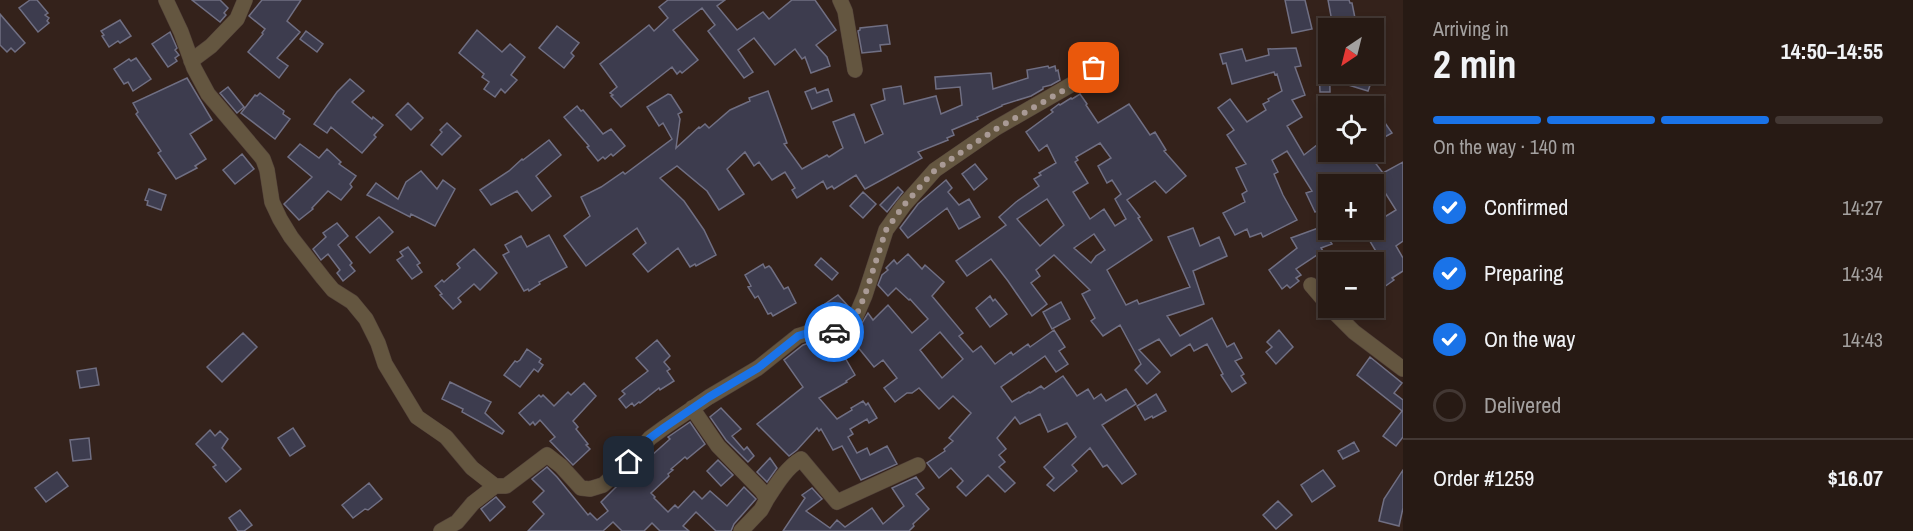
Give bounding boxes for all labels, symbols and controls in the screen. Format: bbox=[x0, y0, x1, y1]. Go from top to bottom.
text: Arriving in bbox=[1433, 15, 1509, 42]
north arrow bbox=[1318, 18, 1384, 84]
map controls bbox=[1318, 18, 1384, 318]
text: 14:50–14:55 bbox=[1781, 36, 1883, 66]
text: 2 min bbox=[1433, 38, 1517, 90]
pin bbox=[1068, 42, 1119, 93]
icon: bag bbox=[1077, 51, 1110, 84]
button: locate bbox=[1318, 96, 1384, 162]
text: On the way · 140 m bbox=[1433, 133, 1575, 160]
button: + bbox=[1318, 174, 1384, 240]
icon: check bbox=[1433, 191, 1466, 224]
text: Confirmed bbox=[1484, 192, 1568, 222]
text: 14:27 bbox=[1842, 194, 1883, 221]
button: − bbox=[1318, 252, 1384, 318]
icon: check bbox=[1433, 257, 1466, 290]
text: Preparing bbox=[1484, 258, 1563, 288]
text: 14:34 bbox=[1842, 260, 1883, 287]
courier bbox=[804, 302, 864, 362]
icon: car bbox=[818, 316, 851, 349]
icon: check bbox=[1433, 323, 1466, 356]
text: On the way bbox=[1484, 324, 1575, 354]
text: 14:43 bbox=[1842, 326, 1883, 353]
text: Delivered bbox=[1484, 390, 1561, 420]
pin bbox=[603, 436, 654, 487]
icon: home bbox=[612, 445, 645, 478]
text: Order #1259 bbox=[1433, 463, 1534, 493]
text: $16.07 bbox=[1828, 463, 1883, 493]

